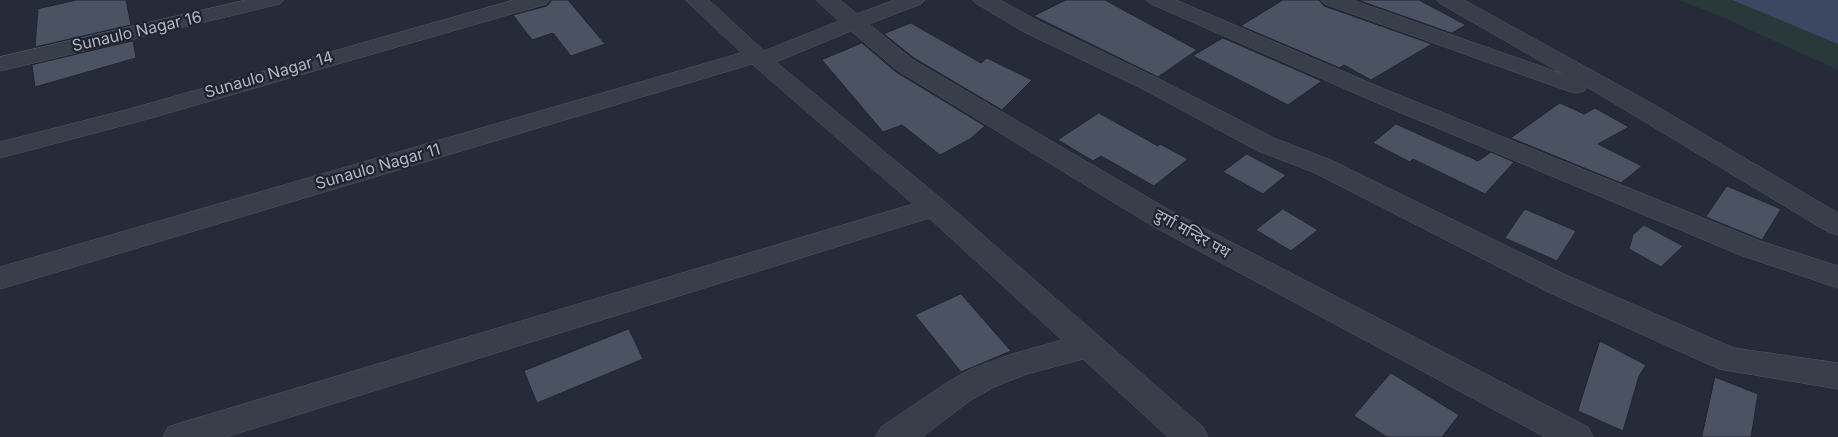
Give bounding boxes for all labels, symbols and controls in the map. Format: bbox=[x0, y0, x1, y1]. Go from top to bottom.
street label: Sunaulo Nagar 16 bbox=[70, 8, 204, 56]
street label: Sunaulo Nagar 14 bbox=[203, 47, 335, 103]
street label: Sunaulo Nagar 11 bbox=[313, 140, 443, 194]
street label: दुर्गा मन्दिर पथ bbox=[1151, 205, 1233, 263]

